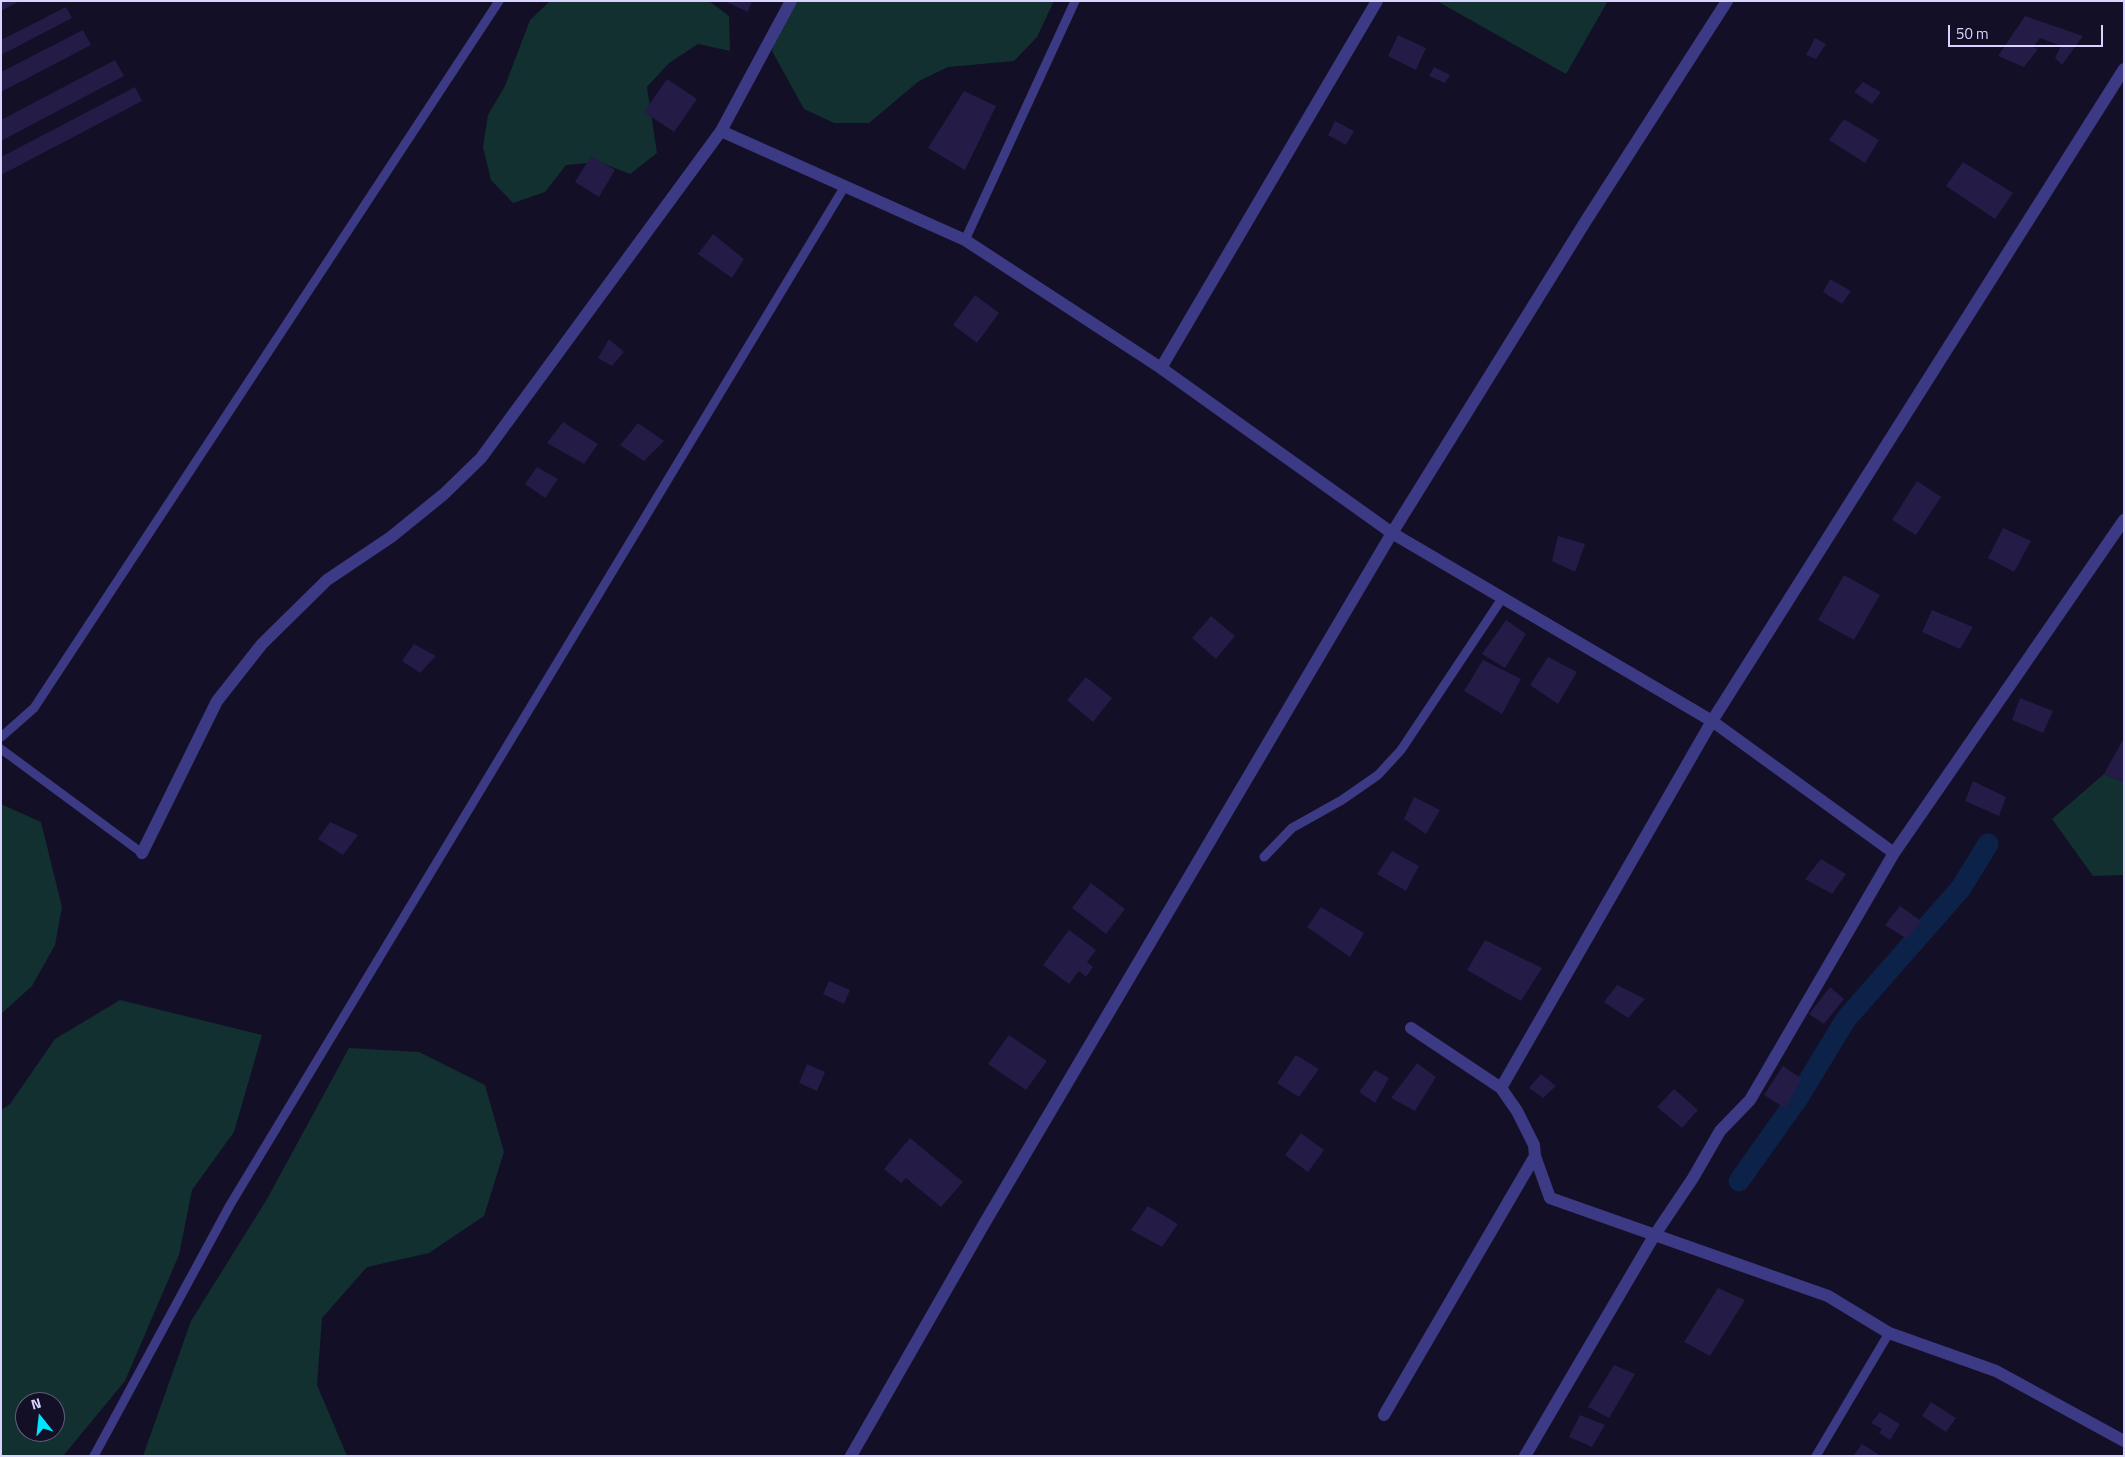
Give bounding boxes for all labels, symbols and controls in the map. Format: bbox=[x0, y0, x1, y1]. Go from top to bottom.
scale bar bbox=[1950, 15, 2105, 47]
text: 50 m bbox=[1956, 22, 1989, 45]
north arrow bbox=[15, 1392, 65, 1442]
text: N bbox=[28, 1392, 44, 1414]

